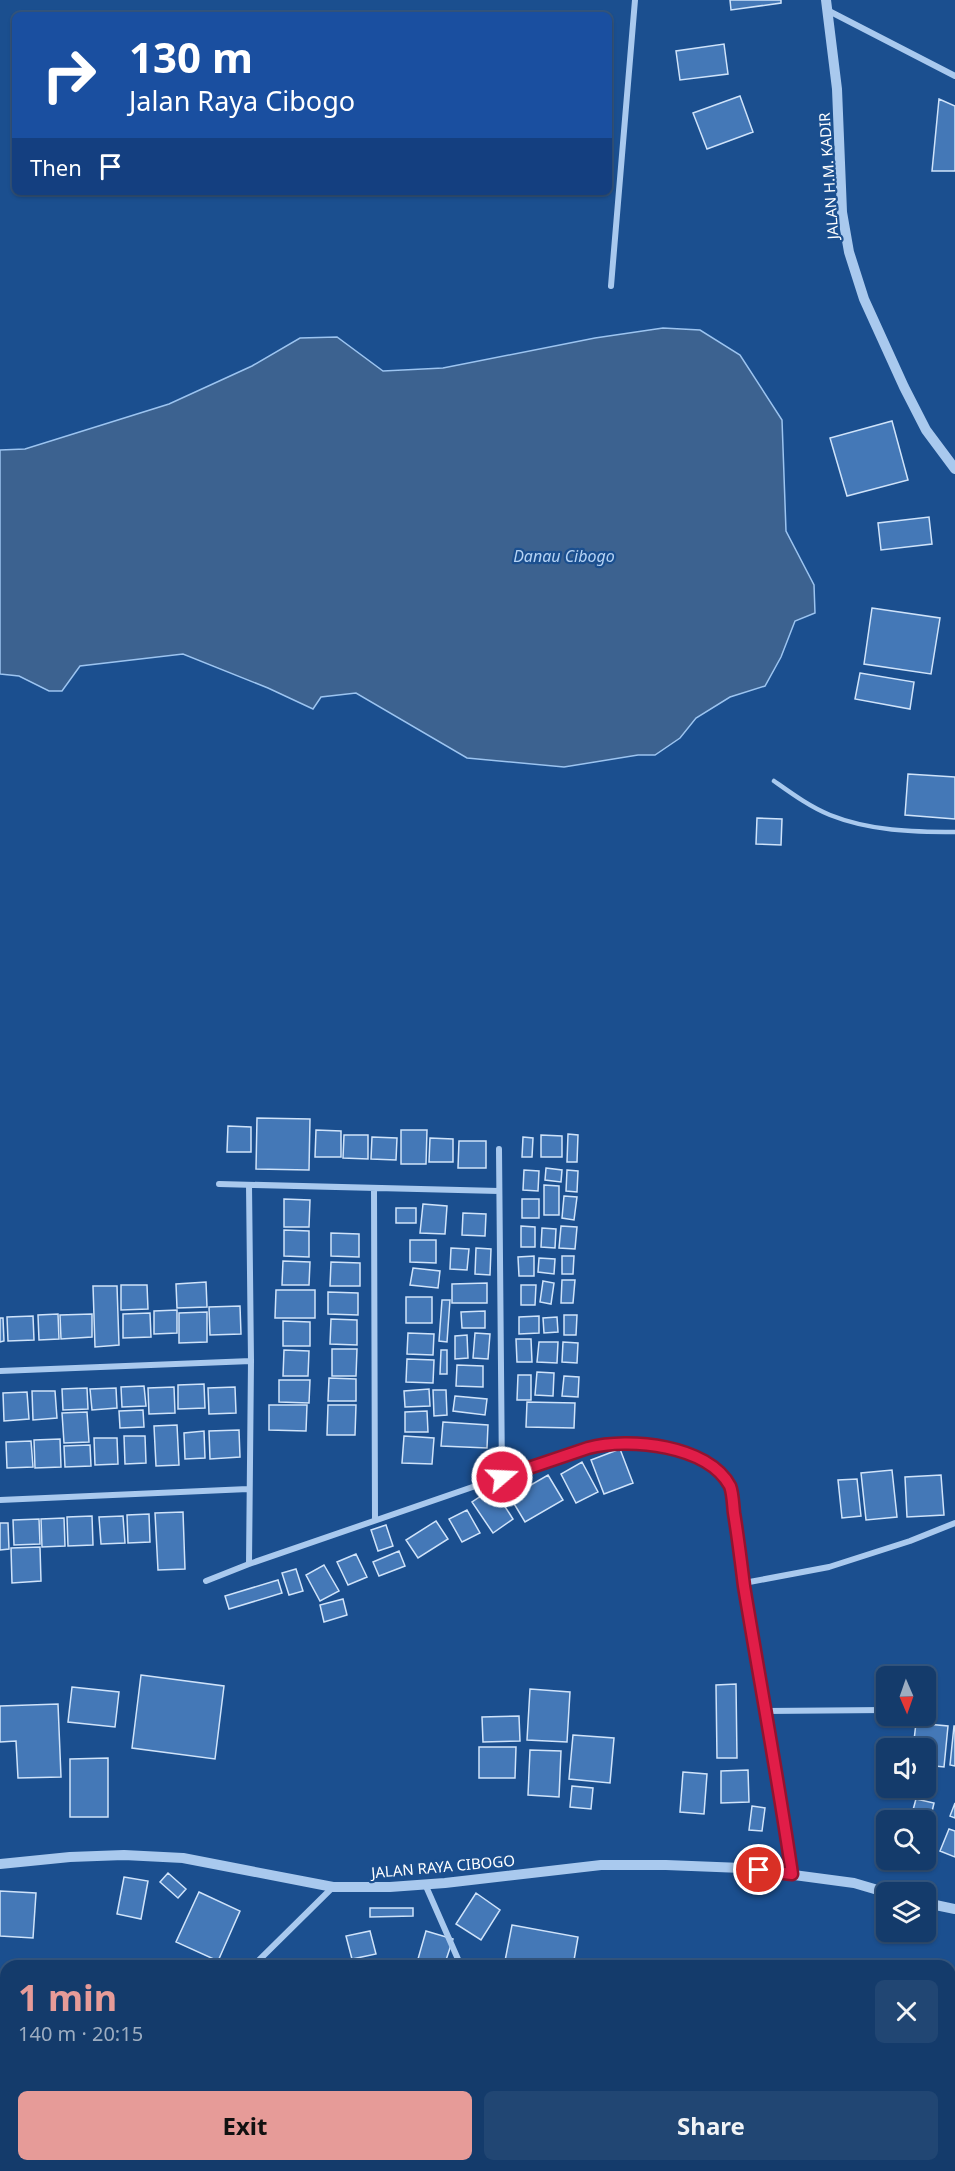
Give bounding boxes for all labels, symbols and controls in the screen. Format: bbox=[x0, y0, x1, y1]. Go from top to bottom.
text: 130 m bbox=[129, 28, 253, 85]
icon: right bbox=[30, 36, 108, 114]
text: Jalan Raya Cibogo bbox=[129, 82, 355, 119]
street label: JALAN H.M. KADIR bbox=[814, 111, 843, 242]
icon: arrive bbox=[94, 150, 127, 183]
text: Then bbox=[30, 152, 82, 182]
water label: Danau Cibogo bbox=[513, 545, 615, 567]
position arrow bbox=[470, 1445, 534, 1509]
north arrow bbox=[876, 1666, 936, 1726]
map controls bbox=[876, 1666, 936, 1942]
button: sound bbox=[876, 1738, 936, 1798]
button: search bbox=[876, 1810, 936, 1870]
pin bbox=[733, 1844, 784, 1895]
street label: JALAN RAYA CIBOGO bbox=[368, 1850, 516, 1882]
icon: arrive bbox=[742, 1853, 775, 1886]
button: layers bbox=[876, 1882, 936, 1942]
text: 1 min bbox=[18, 1973, 117, 2022]
button: close bbox=[875, 1980, 938, 2043]
text: 140 m · 20:15 bbox=[18, 2020, 143, 2047]
button: Exit bbox=[18, 2091, 472, 2160]
button: Share bbox=[484, 2091, 938, 2160]

